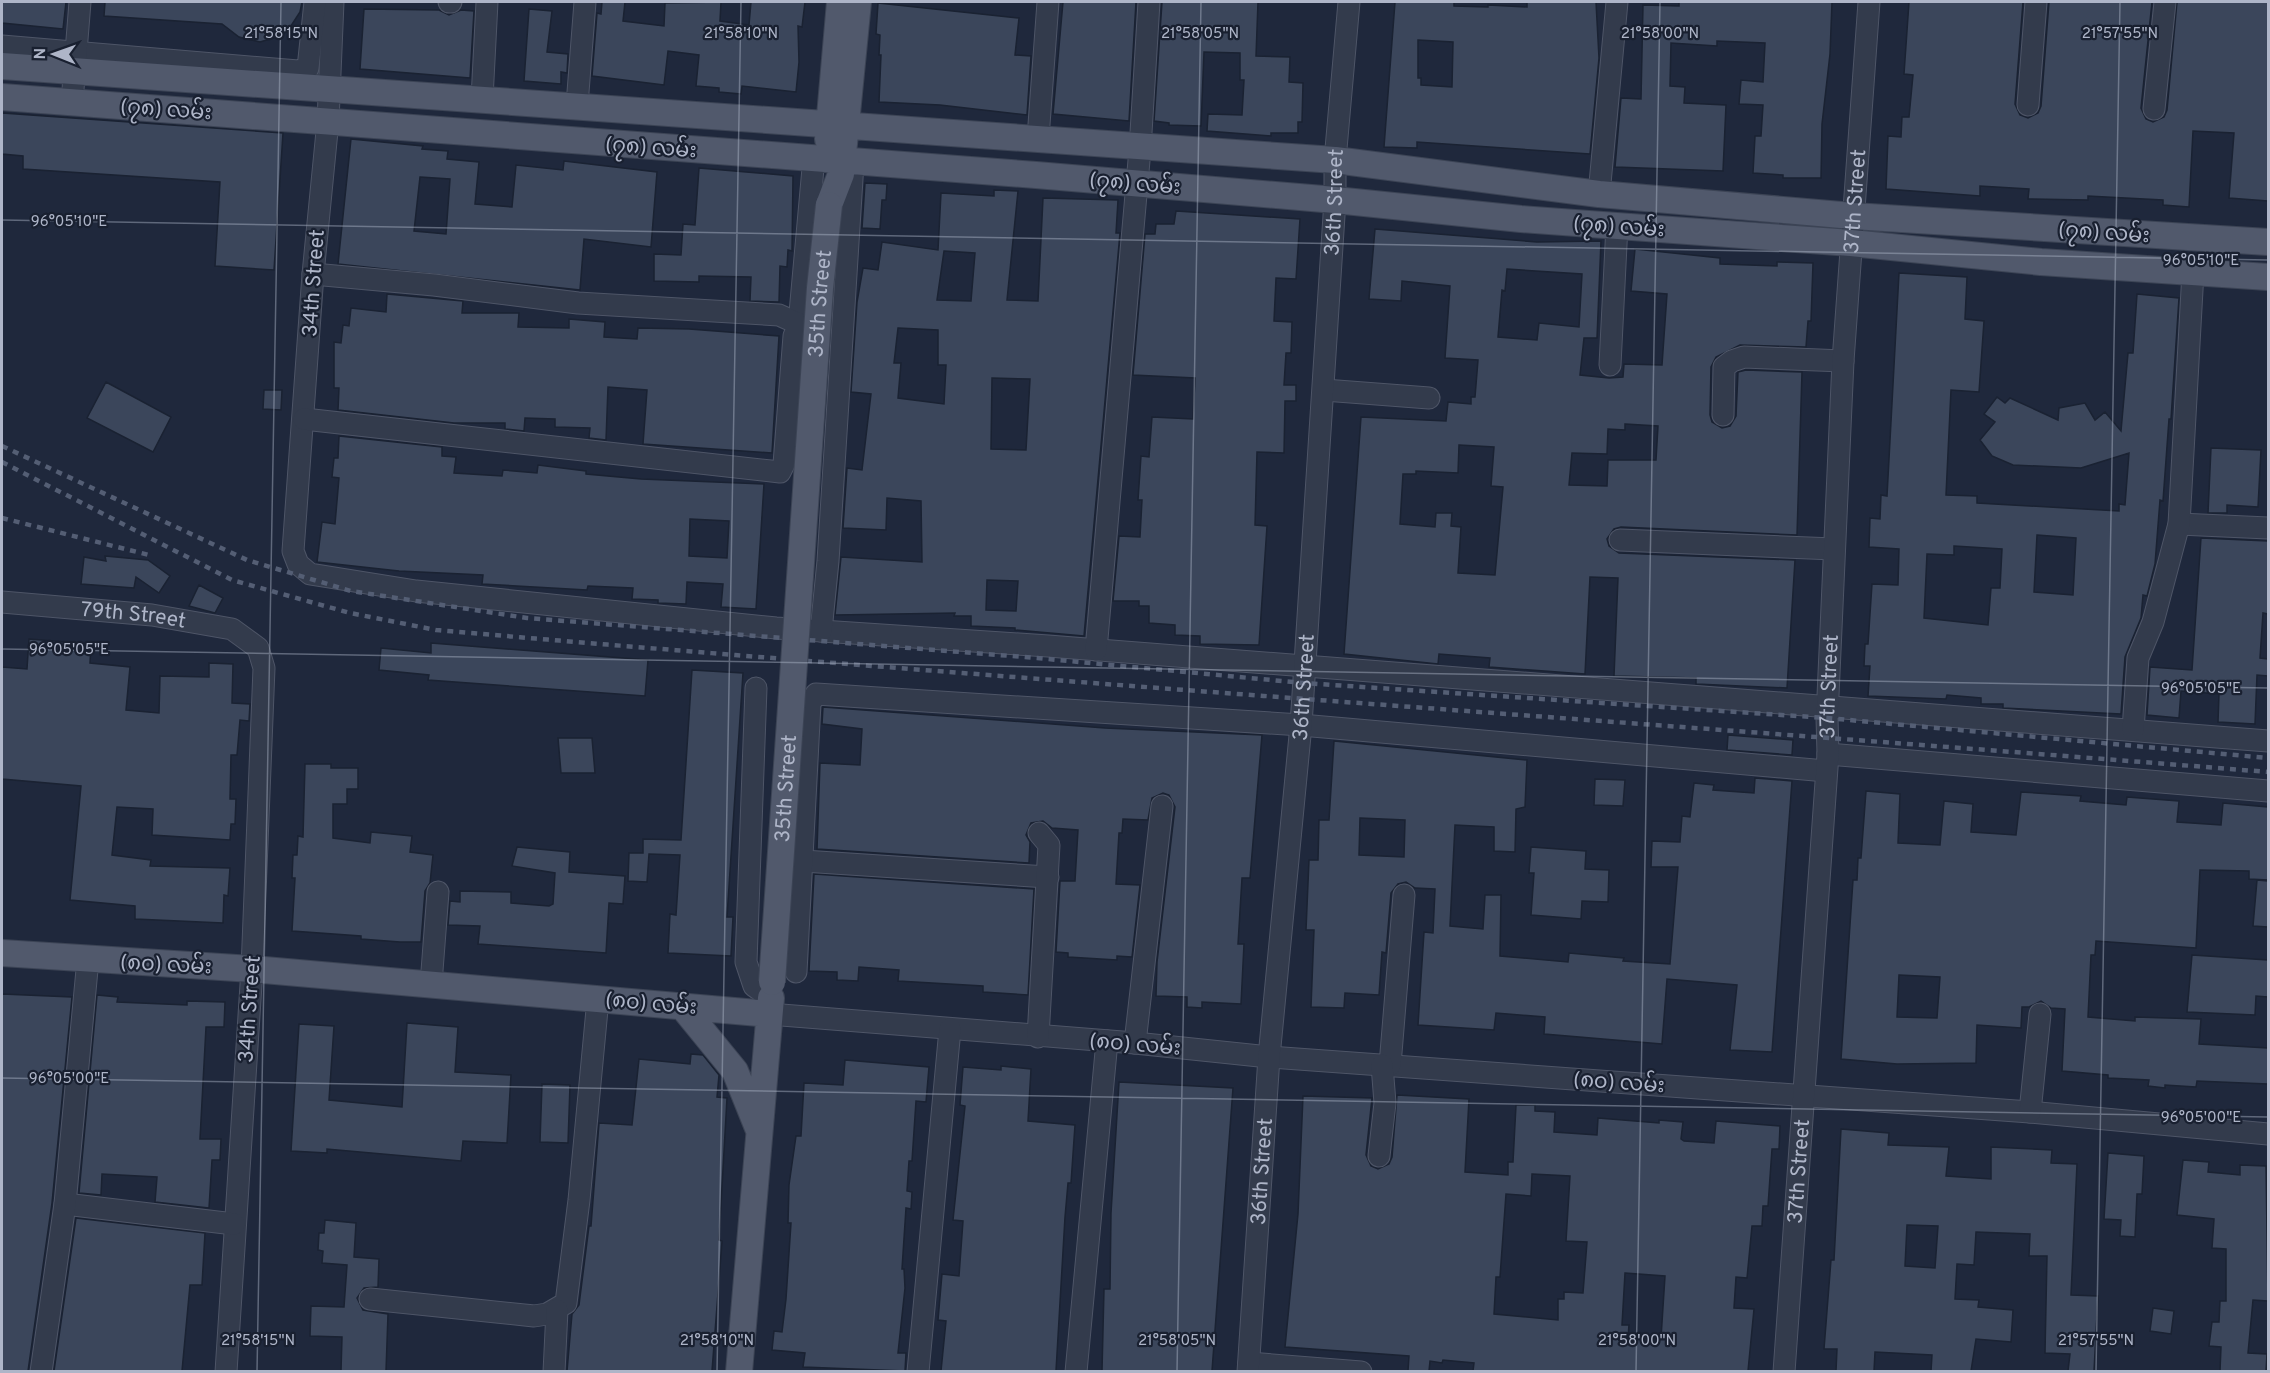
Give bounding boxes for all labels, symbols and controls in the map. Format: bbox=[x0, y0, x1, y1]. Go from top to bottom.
north arrow bbox=[24, 24, 84, 84]
text: 21°58'15"N bbox=[244, 25, 318, 44]
text: 21°58'10"N bbox=[704, 25, 778, 44]
text: 21°58'05"N bbox=[1161, 25, 1239, 44]
text: 21°58'00"N bbox=[1621, 25, 1699, 44]
text: 21°57'55"N bbox=[2082, 25, 2158, 44]
text: N bbox=[31, 48, 51, 60]
street label: (၇၈) လမ်း bbox=[119, 90, 213, 129]
street label: (၇၈) လမ်း bbox=[604, 128, 698, 167]
street label: 36th Street bbox=[1319, 148, 1351, 257]
street label: 37th Street bbox=[1839, 148, 1873, 255]
street label: (၇၈) လမ်း bbox=[1088, 163, 1182, 204]
street label: (၇၈) လမ်း bbox=[1572, 207, 1666, 246]
text: 96°05'10"E bbox=[31, 213, 107, 232]
street label: (၇၈) လမ်း bbox=[2057, 213, 2151, 252]
street label: 34th Street bbox=[297, 228, 332, 338]
street label: 35th Street bbox=[803, 249, 839, 358]
text: 96°05'10"E bbox=[2163, 252, 2239, 271]
street label: 79th Street bbox=[80, 597, 188, 636]
street label: 36th Street bbox=[1288, 633, 1322, 742]
street label: 37th Street bbox=[1815, 634, 1846, 739]
text: 96°05'05"E bbox=[29, 641, 109, 660]
text: 96°05'05"E bbox=[2161, 680, 2241, 699]
street label: 35th Street bbox=[770, 734, 804, 843]
street label: (၈၀) လမ်း bbox=[119, 946, 213, 981]
street label: 34th Street bbox=[233, 954, 268, 1064]
street label: (၈၀) လမ်း bbox=[604, 983, 698, 1022]
street label: (၈၀) လမ်း bbox=[1088, 1024, 1182, 1063]
street label: (၈၀) လမ်း bbox=[1572, 1063, 1666, 1100]
text: 96°05'00"E bbox=[29, 1070, 109, 1089]
text: 96°05'00"E bbox=[2161, 1109, 2241, 1128]
street label: 36th Street bbox=[1246, 1117, 1280, 1226]
street label: 37th Street bbox=[1783, 1118, 1817, 1225]
text: 21°58'15"N bbox=[221, 1332, 295, 1351]
text: 21°58'10"N bbox=[680, 1332, 754, 1351]
text: 21°58'05"N bbox=[1138, 1332, 1216, 1351]
text: 21°58'00"N bbox=[1598, 1332, 1676, 1351]
text: 21°57'55"N bbox=[2058, 1332, 2134, 1351]

